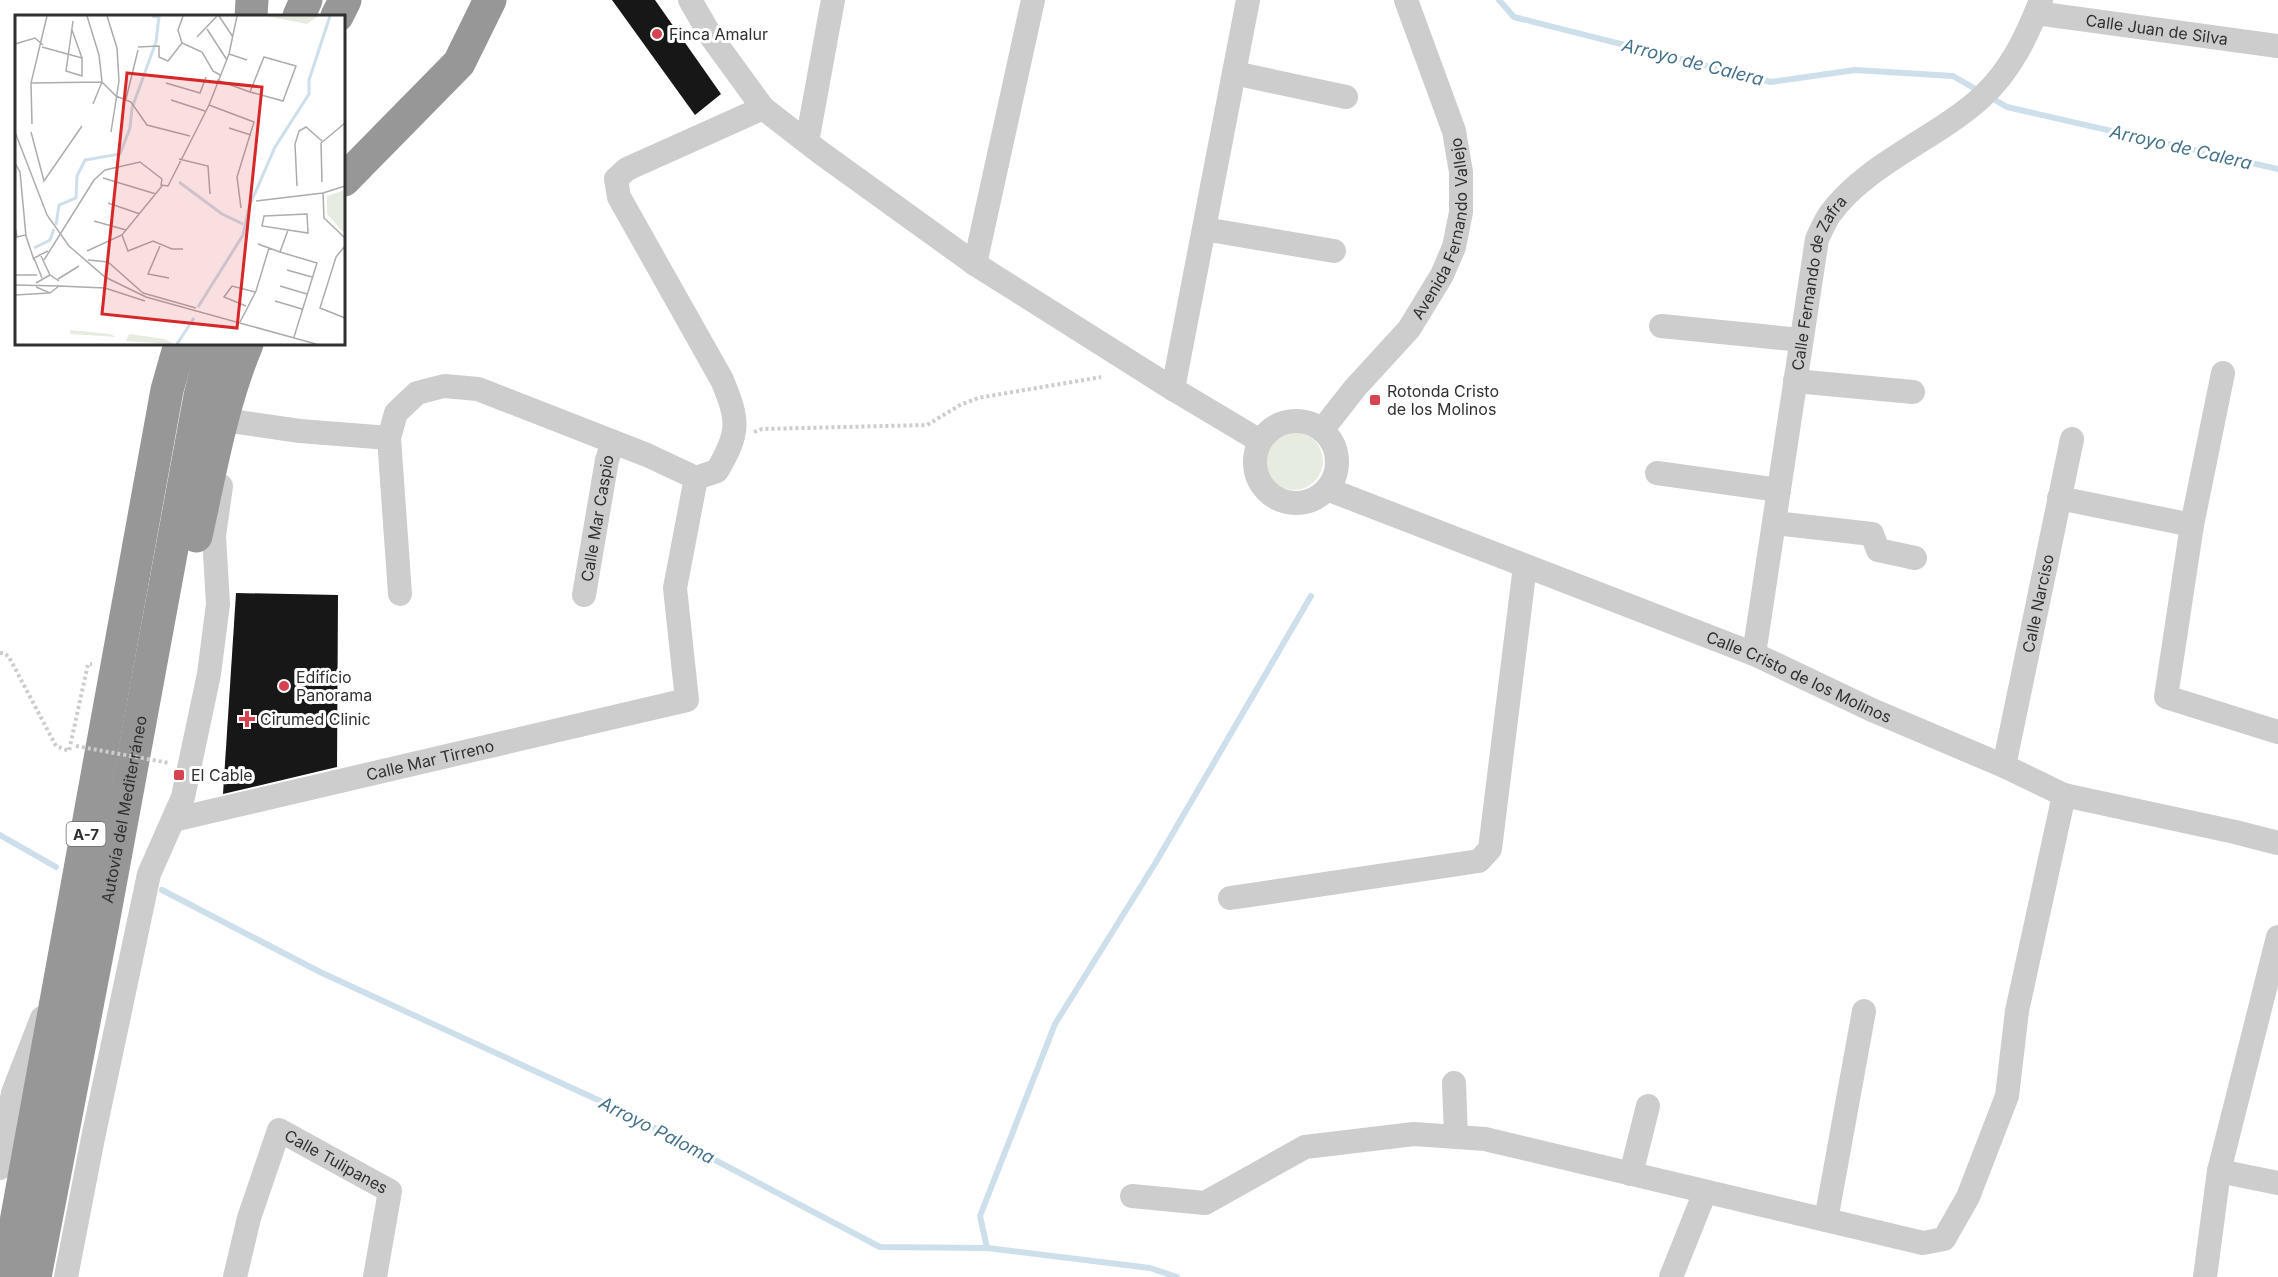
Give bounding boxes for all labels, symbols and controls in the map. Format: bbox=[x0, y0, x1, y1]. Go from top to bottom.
street label: Calle Juan de Silva bbox=[2084, 10, 2229, 49]
inset map bbox=[15, 15, 345, 345]
place label: Finca Amalur bbox=[669, 24, 768, 44]
marker: Finca Amalur bbox=[650, 27, 664, 41]
water label: Arroyo de Calera bbox=[1619, 34, 1766, 90]
water label: Arroyo de Calera bbox=[2107, 120, 2254, 174]
street label: Avenida Fernando Vallejo bbox=[1407, 136, 1471, 323]
street label: Calle Fernando de Zafra bbox=[1787, 191, 1851, 372]
place label: Rotonda Cristo de los Molinos bbox=[1387, 381, 1499, 419]
marker: Rotonda Cristo de los Molinos bbox=[1368, 393, 1382, 407]
street label: Calle Mar Caspio bbox=[576, 452, 618, 583]
street label: Calle Narciso bbox=[2018, 552, 2058, 655]
street label: Calle Cristo de los Molinos bbox=[1703, 627, 1894, 727]
place label: Edificio Panorama bbox=[296, 667, 372, 705]
marker: Edificio Panorama bbox=[277, 679, 291, 693]
place label: Cirumed Clinic bbox=[260, 709, 371, 729]
marker: Cirumed Clinic bbox=[238, 710, 256, 728]
street label: Autovía del Mediterráneo bbox=[97, 714, 151, 905]
street label: Calle Mar Tirreno bbox=[364, 735, 496, 785]
place label: El Cable bbox=[191, 765, 253, 785]
marker: El Cable bbox=[172, 768, 186, 782]
road number: A-7 bbox=[66, 822, 106, 846]
water label: Arroyo Paloma bbox=[595, 1091, 718, 1168]
street label: Calle Tulipanes bbox=[281, 1125, 391, 1198]

